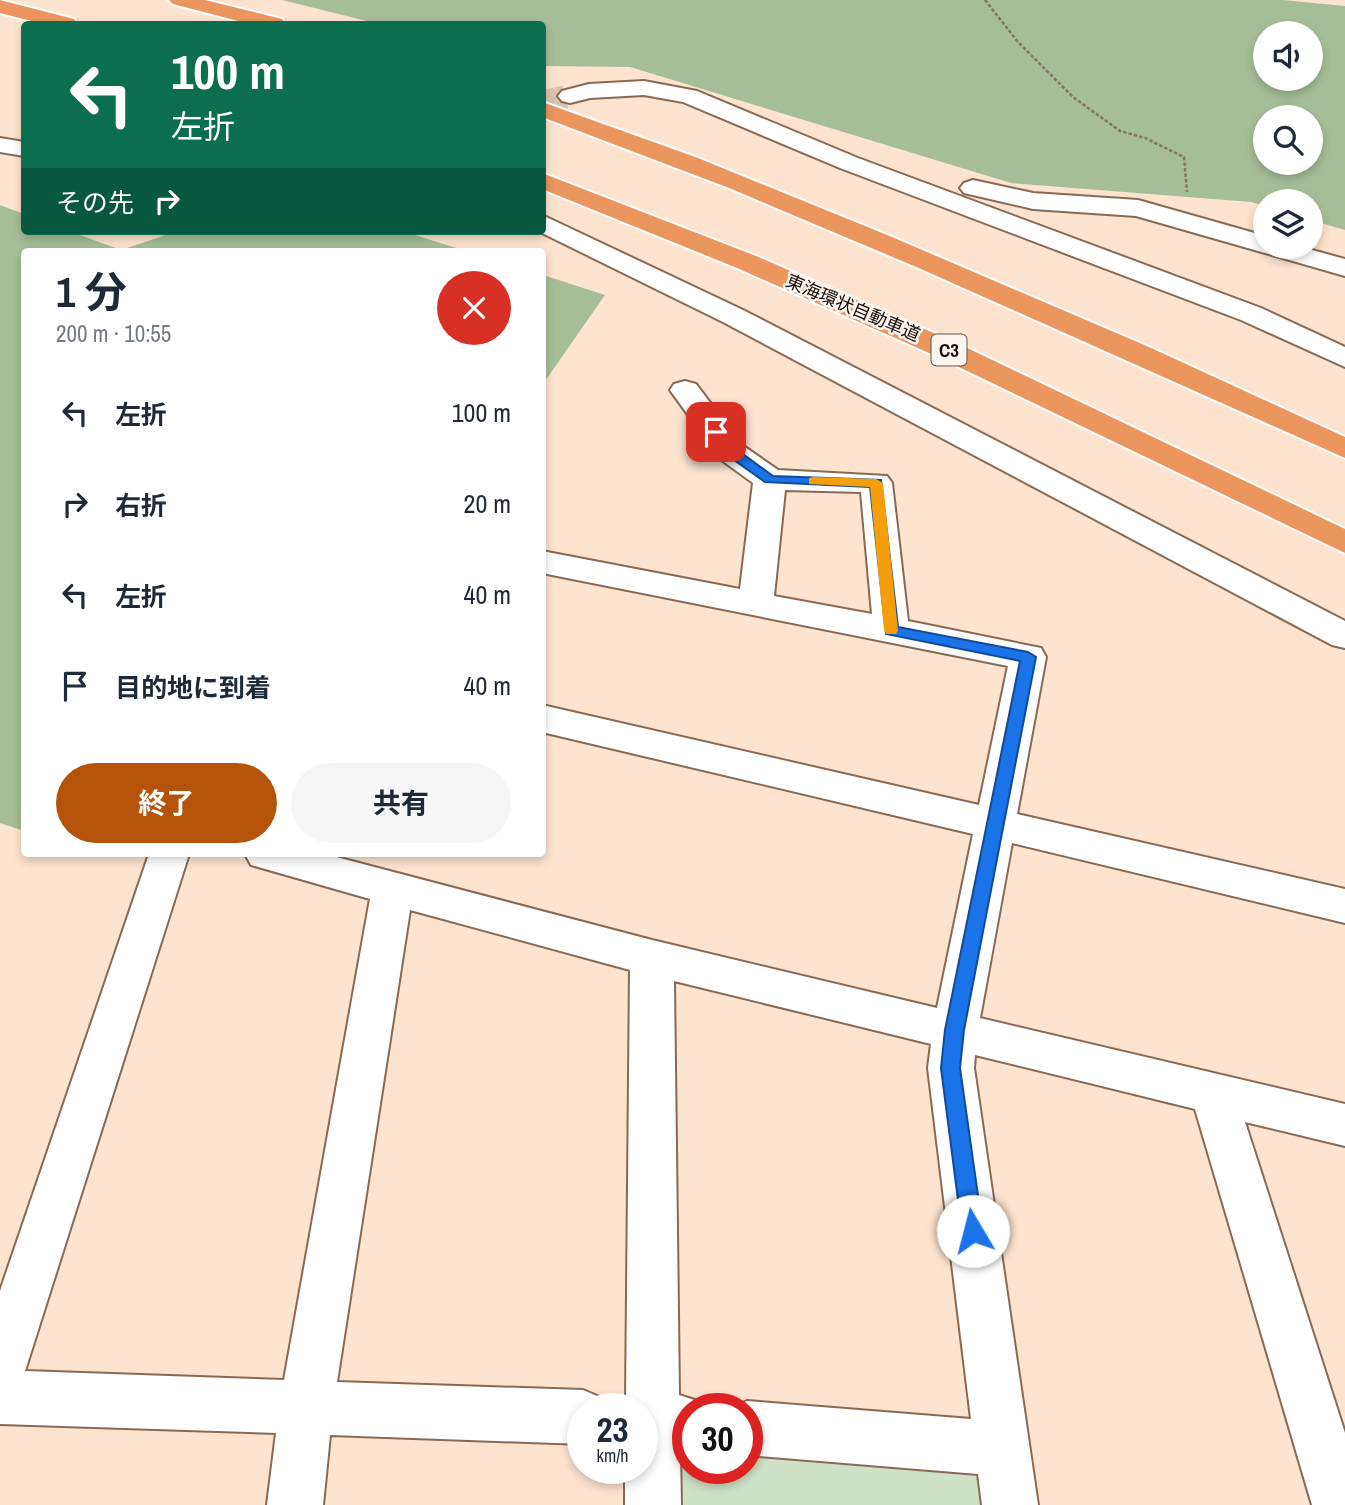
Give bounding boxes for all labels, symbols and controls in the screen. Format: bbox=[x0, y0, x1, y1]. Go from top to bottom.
map controls bbox=[1253, 21, 1323, 259]
button: sound bbox=[1253, 21, 1323, 91]
text: 100 m bbox=[171, 38, 285, 104]
icon: left bbox=[56, 49, 147, 140]
text: 左折 bbox=[171, 105, 235, 148]
button: search bbox=[1253, 105, 1323, 175]
icon: right bbox=[148, 182, 186, 220]
text: その先 bbox=[56, 185, 134, 220]
button: layers bbox=[1253, 189, 1323, 259]
text: 1 分 bbox=[56, 264, 127, 320]
street label: 東海環状自動車道 bbox=[782, 268, 924, 347]
button: close bbox=[437, 271, 511, 345]
text: 200 m · 10:55 bbox=[56, 318, 171, 349]
road number: C3 bbox=[932, 334, 967, 366]
icon: left bbox=[56, 394, 94, 432]
text: 100 m bbox=[452, 395, 511, 430]
text: 左折 bbox=[115, 397, 167, 432]
pin bbox=[686, 402, 746, 462]
icon: arrive bbox=[697, 413, 735, 451]
icon: right bbox=[56, 485, 94, 523]
text: 20 m bbox=[464, 486, 511, 521]
text: 右折 bbox=[115, 488, 167, 523]
icon: left bbox=[56, 576, 94, 614]
text: 40 m bbox=[464, 577, 511, 612]
text: 左折 bbox=[115, 579, 167, 614]
icon: arrive bbox=[56, 667, 94, 705]
text: 40 m bbox=[464, 668, 511, 703]
text: 目的地に到着 bbox=[115, 670, 271, 705]
button: 終了 bbox=[56, 763, 277, 843]
button: 共有 bbox=[291, 763, 511, 843]
position arrow bbox=[936, 1194, 1010, 1268]
speed limit sign: 30 bbox=[672, 1393, 763, 1484]
text: 23 bbox=[597, 1406, 628, 1453]
text: km/h bbox=[597, 1443, 629, 1468]

